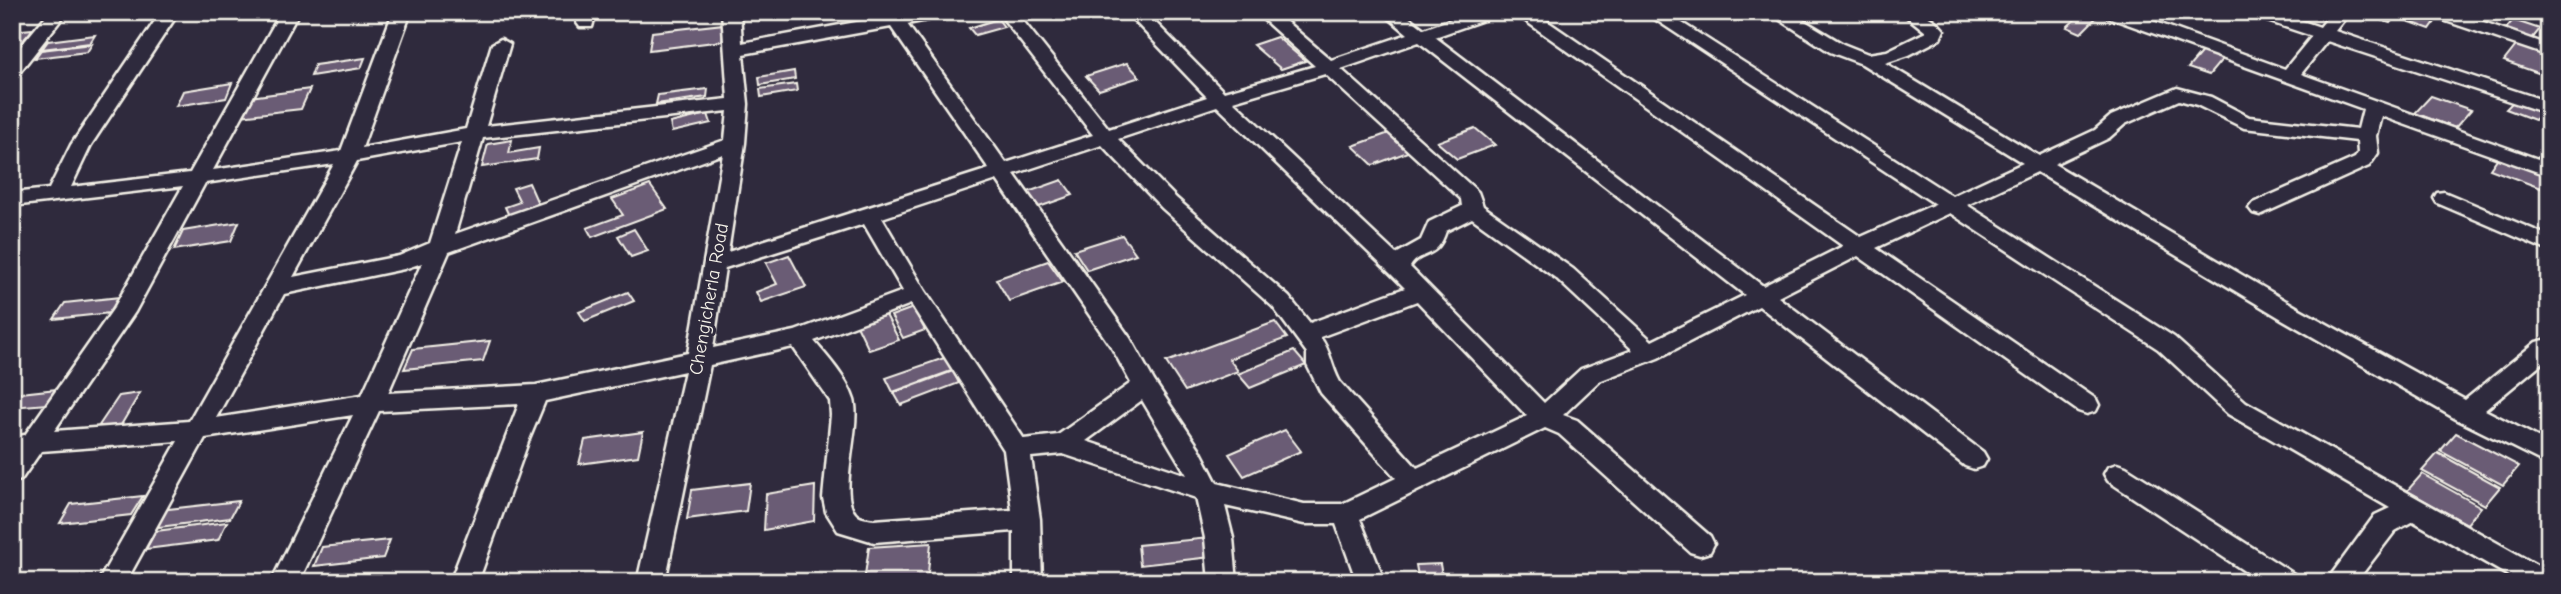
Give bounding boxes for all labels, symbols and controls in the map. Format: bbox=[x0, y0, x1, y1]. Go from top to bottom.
street label: Chengicherla Road bbox=[685, 221, 733, 377]

